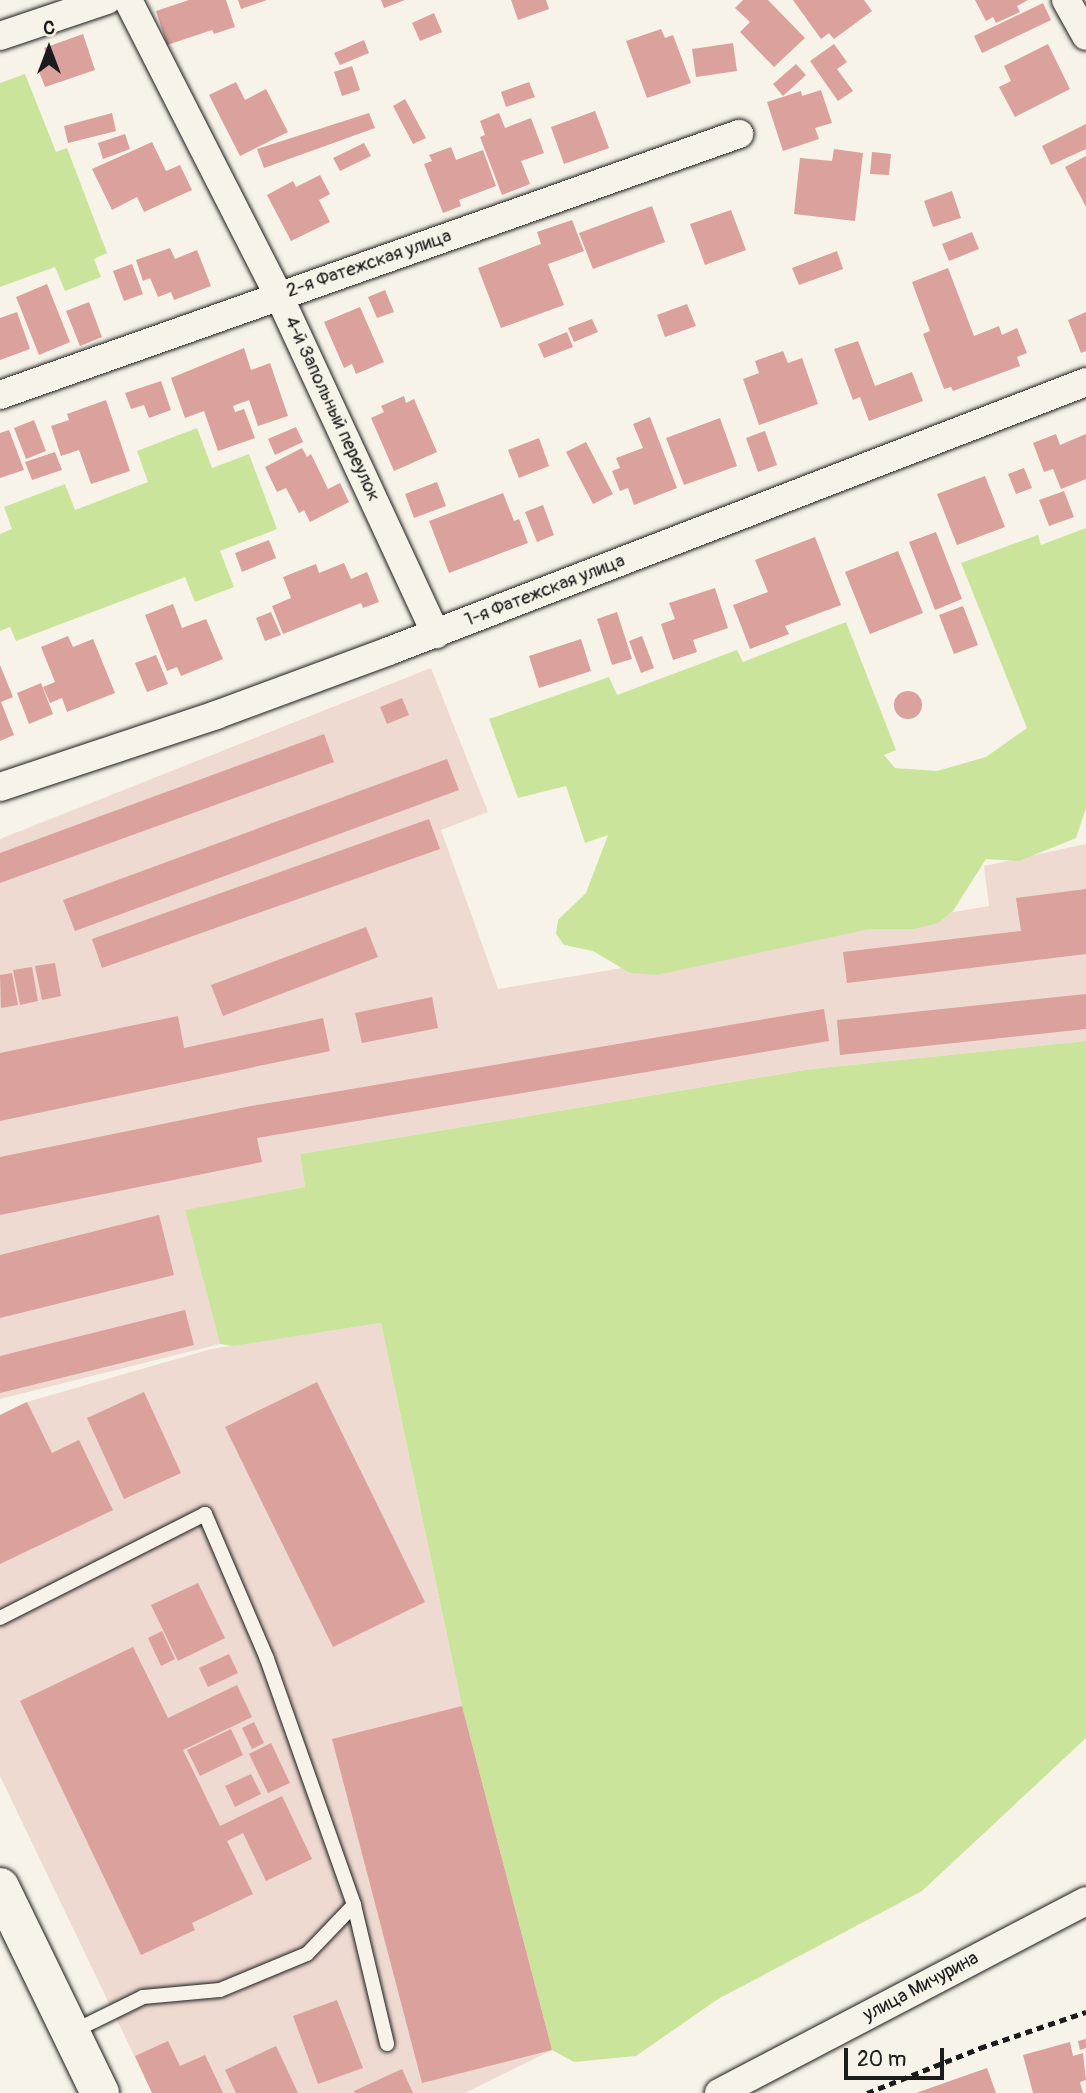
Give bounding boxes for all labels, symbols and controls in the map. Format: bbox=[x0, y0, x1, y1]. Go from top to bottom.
north arrow bbox=[14, 14, 84, 84]
text: С bbox=[43, 16, 55, 40]
street label: 2-я Фатежская улица bbox=[283, 225, 455, 303]
street label: 4-й Запольный переулок bbox=[279, 313, 385, 505]
street label: 1-я Фатежская улица bbox=[462, 550, 628, 632]
street label: улица Мичурина bbox=[860, 1947, 982, 2027]
scale bar bbox=[848, 2034, 948, 2078]
text: 20 m bbox=[857, 2046, 906, 2073]

